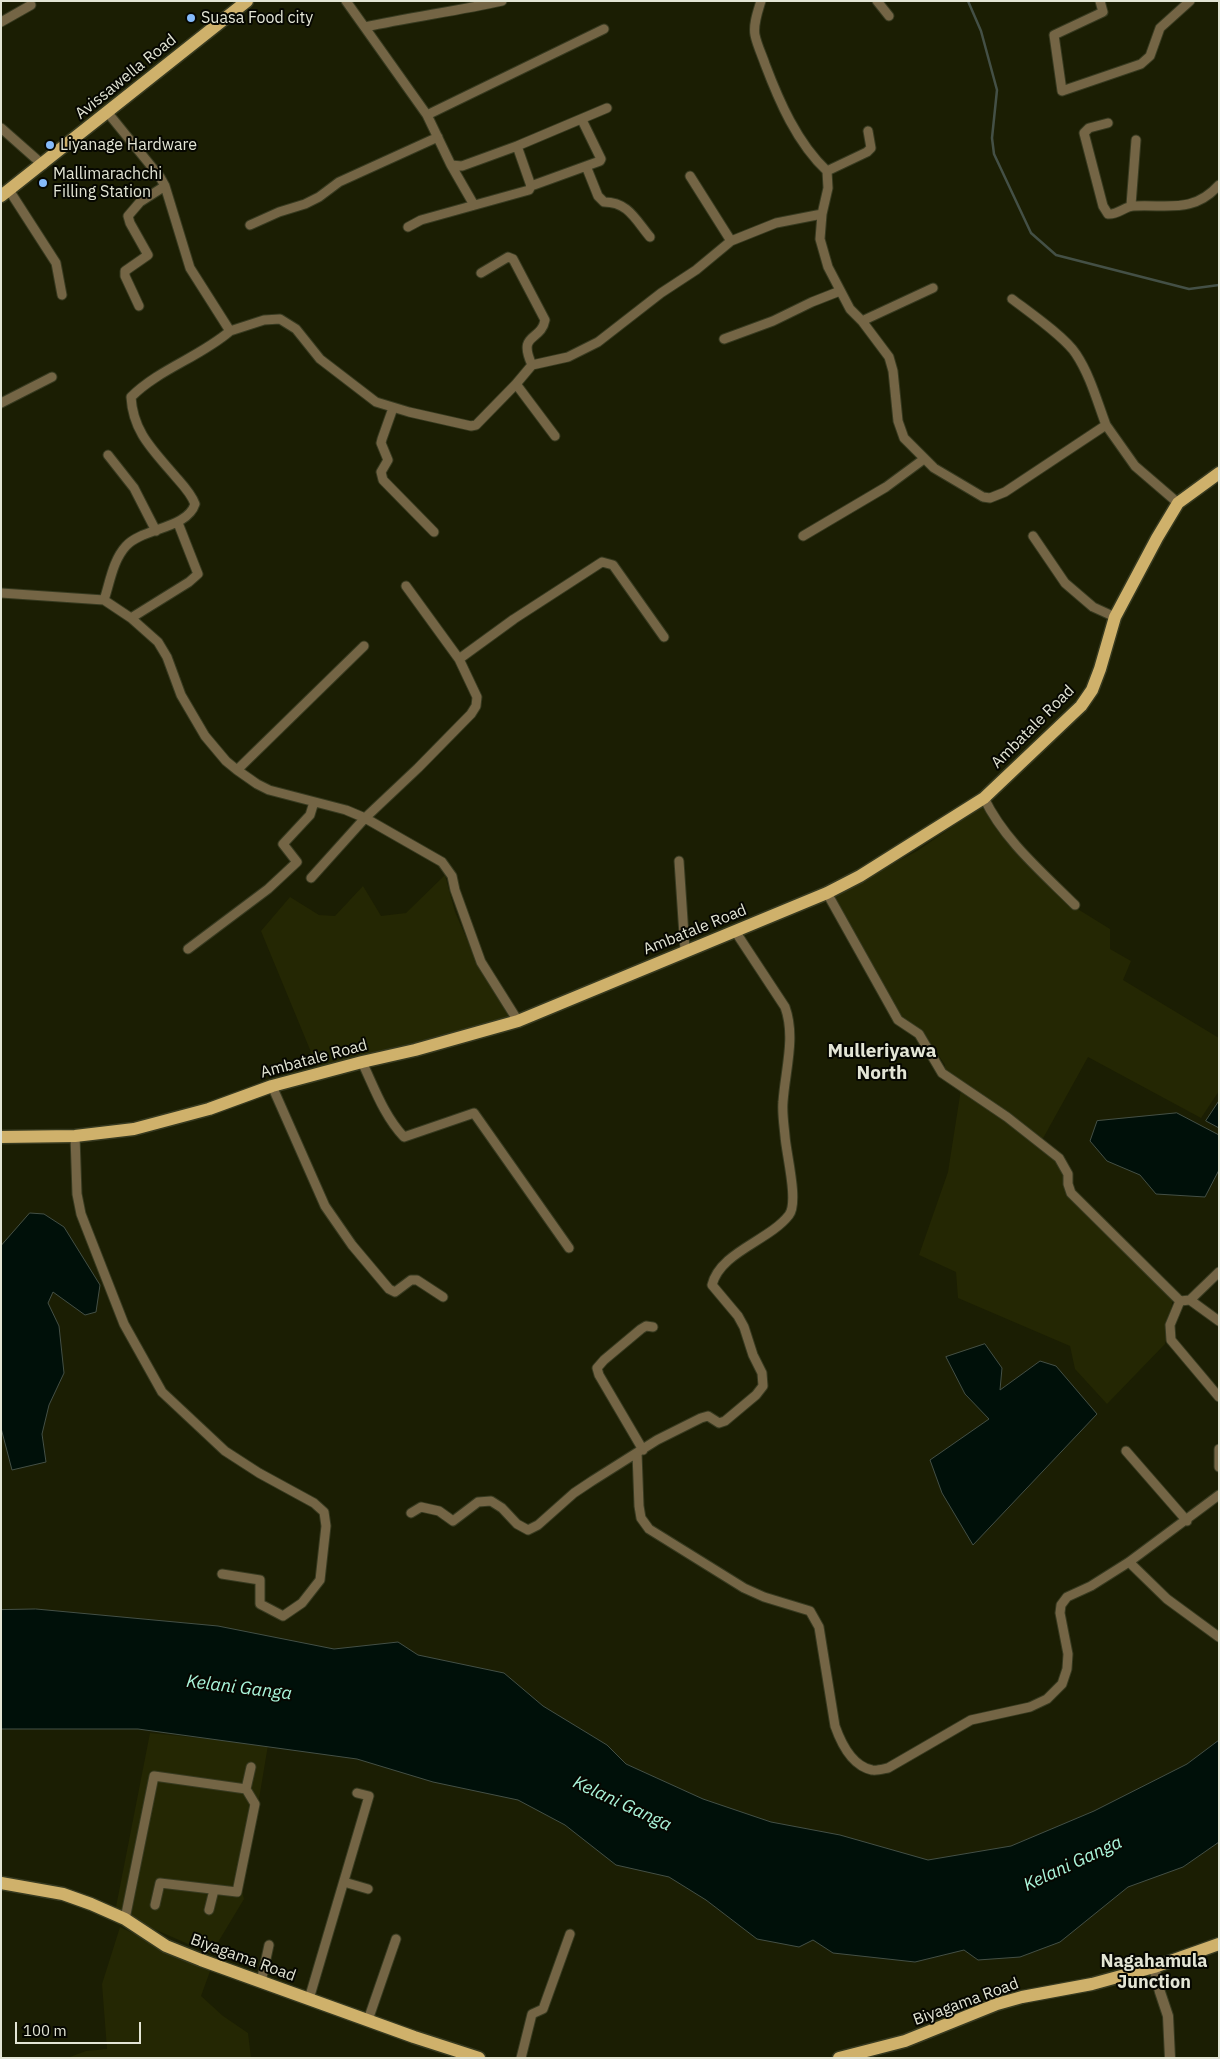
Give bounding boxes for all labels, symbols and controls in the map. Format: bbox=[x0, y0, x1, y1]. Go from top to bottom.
place label: Suasa Food city bbox=[201, 8, 313, 28]
marker: Suasa Food city bbox=[185, 12, 197, 24]
street label: Avissawella Road bbox=[72, 30, 180, 124]
place label: Liyanage Hardware bbox=[60, 135, 197, 155]
marker: Liyanage Hardware bbox=[44, 139, 56, 151]
place label: Mallimarachchi Filling Station bbox=[53, 164, 162, 202]
marker: Mallimarachchi Filling Station bbox=[37, 177, 49, 189]
street label: Ambatale Road bbox=[987, 681, 1079, 773]
street label: Ambatale Road bbox=[640, 901, 750, 959]
street label: Ambatale Road bbox=[258, 1036, 370, 1082]
district label: Mulleriyawa North bbox=[827, 1041, 937, 1085]
water label: Kelani Ganga bbox=[185, 1671, 293, 1705]
water label: Kelani Ganga bbox=[569, 1772, 675, 1836]
water label: Kelani Ganga bbox=[1020, 1832, 1126, 1896]
street label: Biyagama Road bbox=[188, 1930, 298, 1986]
district label: Nagahamula Junction bbox=[1101, 1951, 1207, 1994]
street label: Biyagama Road bbox=[911, 1974, 1021, 2030]
scale bar bbox=[18, 2012, 144, 2044]
text: 100 m bbox=[23, 2021, 67, 2040]

